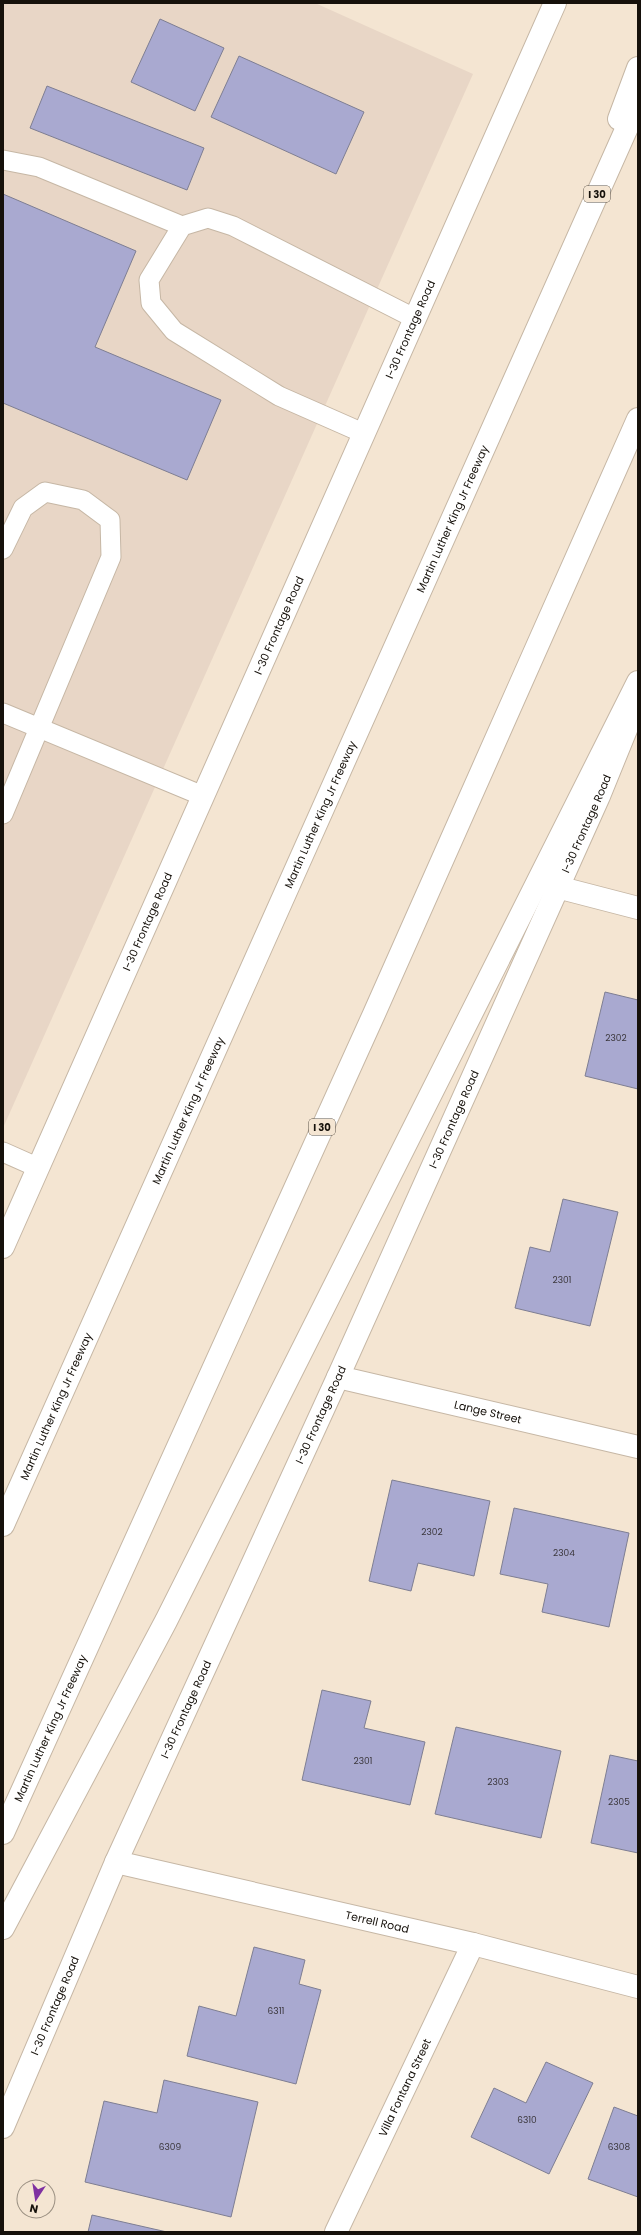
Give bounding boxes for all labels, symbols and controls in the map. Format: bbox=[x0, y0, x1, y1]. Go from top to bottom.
road number: I 30 bbox=[584, 186, 610, 202]
street label: I-30 Frontage Road bbox=[381, 278, 439, 381]
street label: Martin Luther King Jr Freeway bbox=[412, 442, 493, 595]
street label: I-30 Frontage Road bbox=[250, 574, 308, 677]
street label: Martin Luther King Jr Freeway bbox=[280, 738, 360, 891]
street label: I-30 Frontage Road bbox=[557, 772, 615, 875]
street label: I-30 Frontage Road bbox=[119, 870, 176, 973]
house number: 2302 bbox=[605, 1032, 627, 1044]
street label: Martin Luther King Jr Freeway bbox=[148, 1033, 228, 1187]
street label: I-30 Frontage Road bbox=[425, 1068, 483, 1171]
road number: I 30 bbox=[309, 1119, 335, 1135]
house number: 2301 bbox=[552, 1274, 572, 1286]
street label: Martin Luther King Jr Freeway bbox=[16, 1329, 96, 1483]
street label: I-30 Frontage Road bbox=[291, 1363, 350, 1466]
street label: Lange Street bbox=[453, 1396, 523, 1428]
house number: 2302 bbox=[421, 1526, 443, 1538]
house number: 2304 bbox=[553, 1547, 575, 1559]
street label: Martin Luther King Jr Freeway bbox=[10, 1651, 91, 1804]
street label: I-30 Frontage Road bbox=[157, 1658, 215, 1761]
house number: 2301 bbox=[353, 1755, 373, 1767]
house number: 2303 bbox=[487, 1776, 509, 1788]
house number: 2305 bbox=[608, 1796, 630, 1808]
street label: Terrell Road bbox=[344, 1907, 411, 1937]
street label: I-30 Frontage Road bbox=[27, 1954, 83, 2058]
house number: 6311 bbox=[268, 2005, 285, 2017]
street label: Villa Fontana Street bbox=[375, 2036, 435, 2139]
house number: 6310 bbox=[517, 2114, 537, 2126]
house number: 6309 bbox=[159, 2141, 181, 2153]
house number: 6308 bbox=[608, 2141, 630, 2153]
north arrow bbox=[16, 2179, 56, 2219]
text: N bbox=[28, 2200, 40, 2217]

